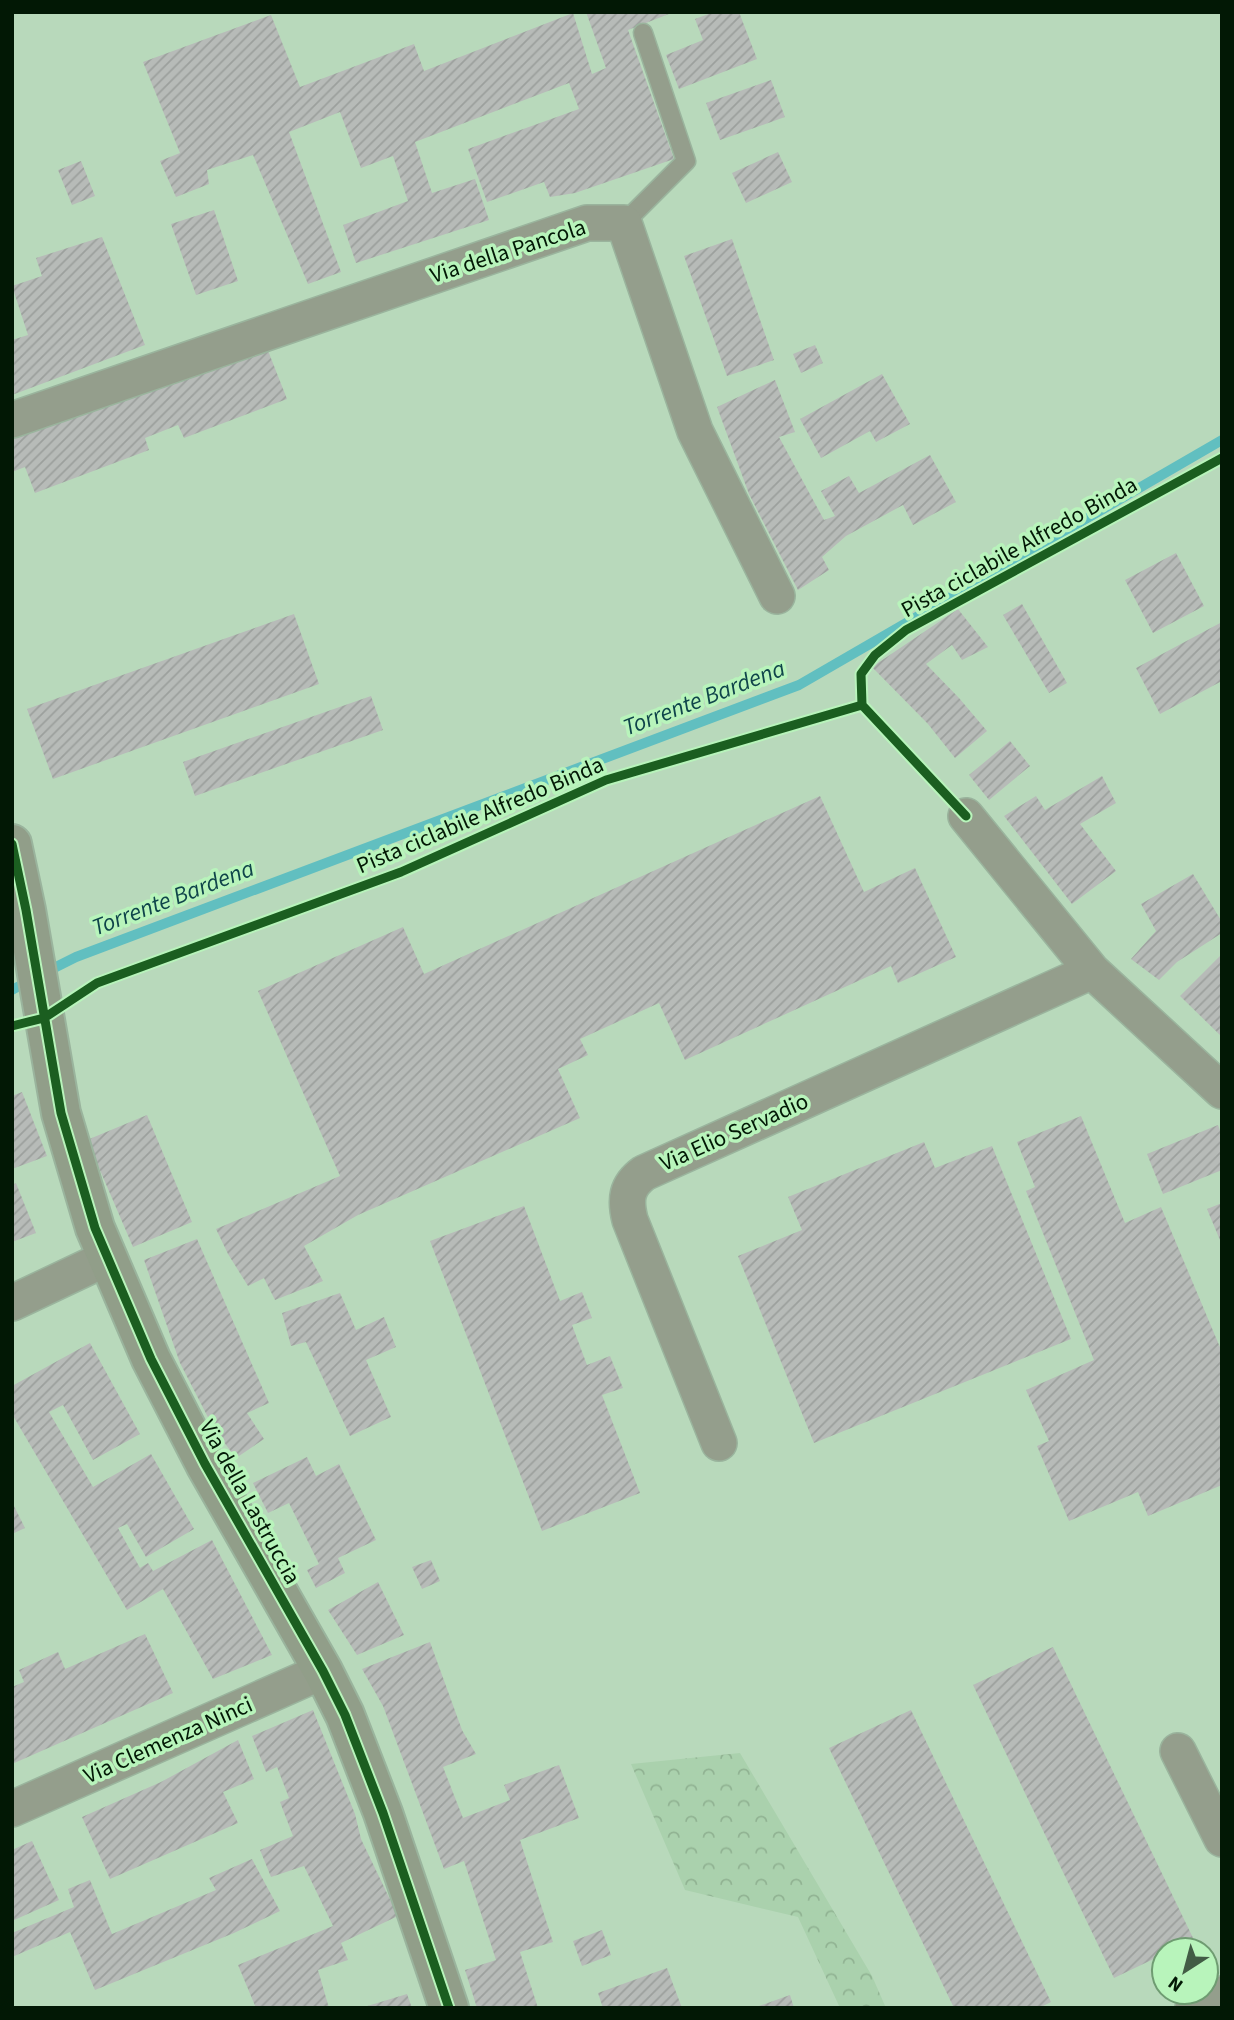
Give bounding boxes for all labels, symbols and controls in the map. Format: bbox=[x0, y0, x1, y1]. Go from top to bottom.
street label: Via della Pancola bbox=[426, 210, 590, 292]
street label: Pista ciclabile Alfredo Binda bbox=[895, 468, 1143, 626]
water label: Torrente Bardena bbox=[618, 651, 790, 745]
street label: Pista ciclabile Alfredo Binda bbox=[351, 748, 609, 882]
water label: Torrente Bardena bbox=[87, 851, 259, 945]
street label: Via Elio Servadio bbox=[654, 1085, 814, 1179]
street label: Via della Lastruccia bbox=[191, 1414, 309, 1590]
street label: Via Clemenza Ninci bbox=[78, 1688, 258, 1792]
north arrow bbox=[1150, 1936, 1220, 2006]
text: N bbox=[1163, 1969, 1189, 1998]

